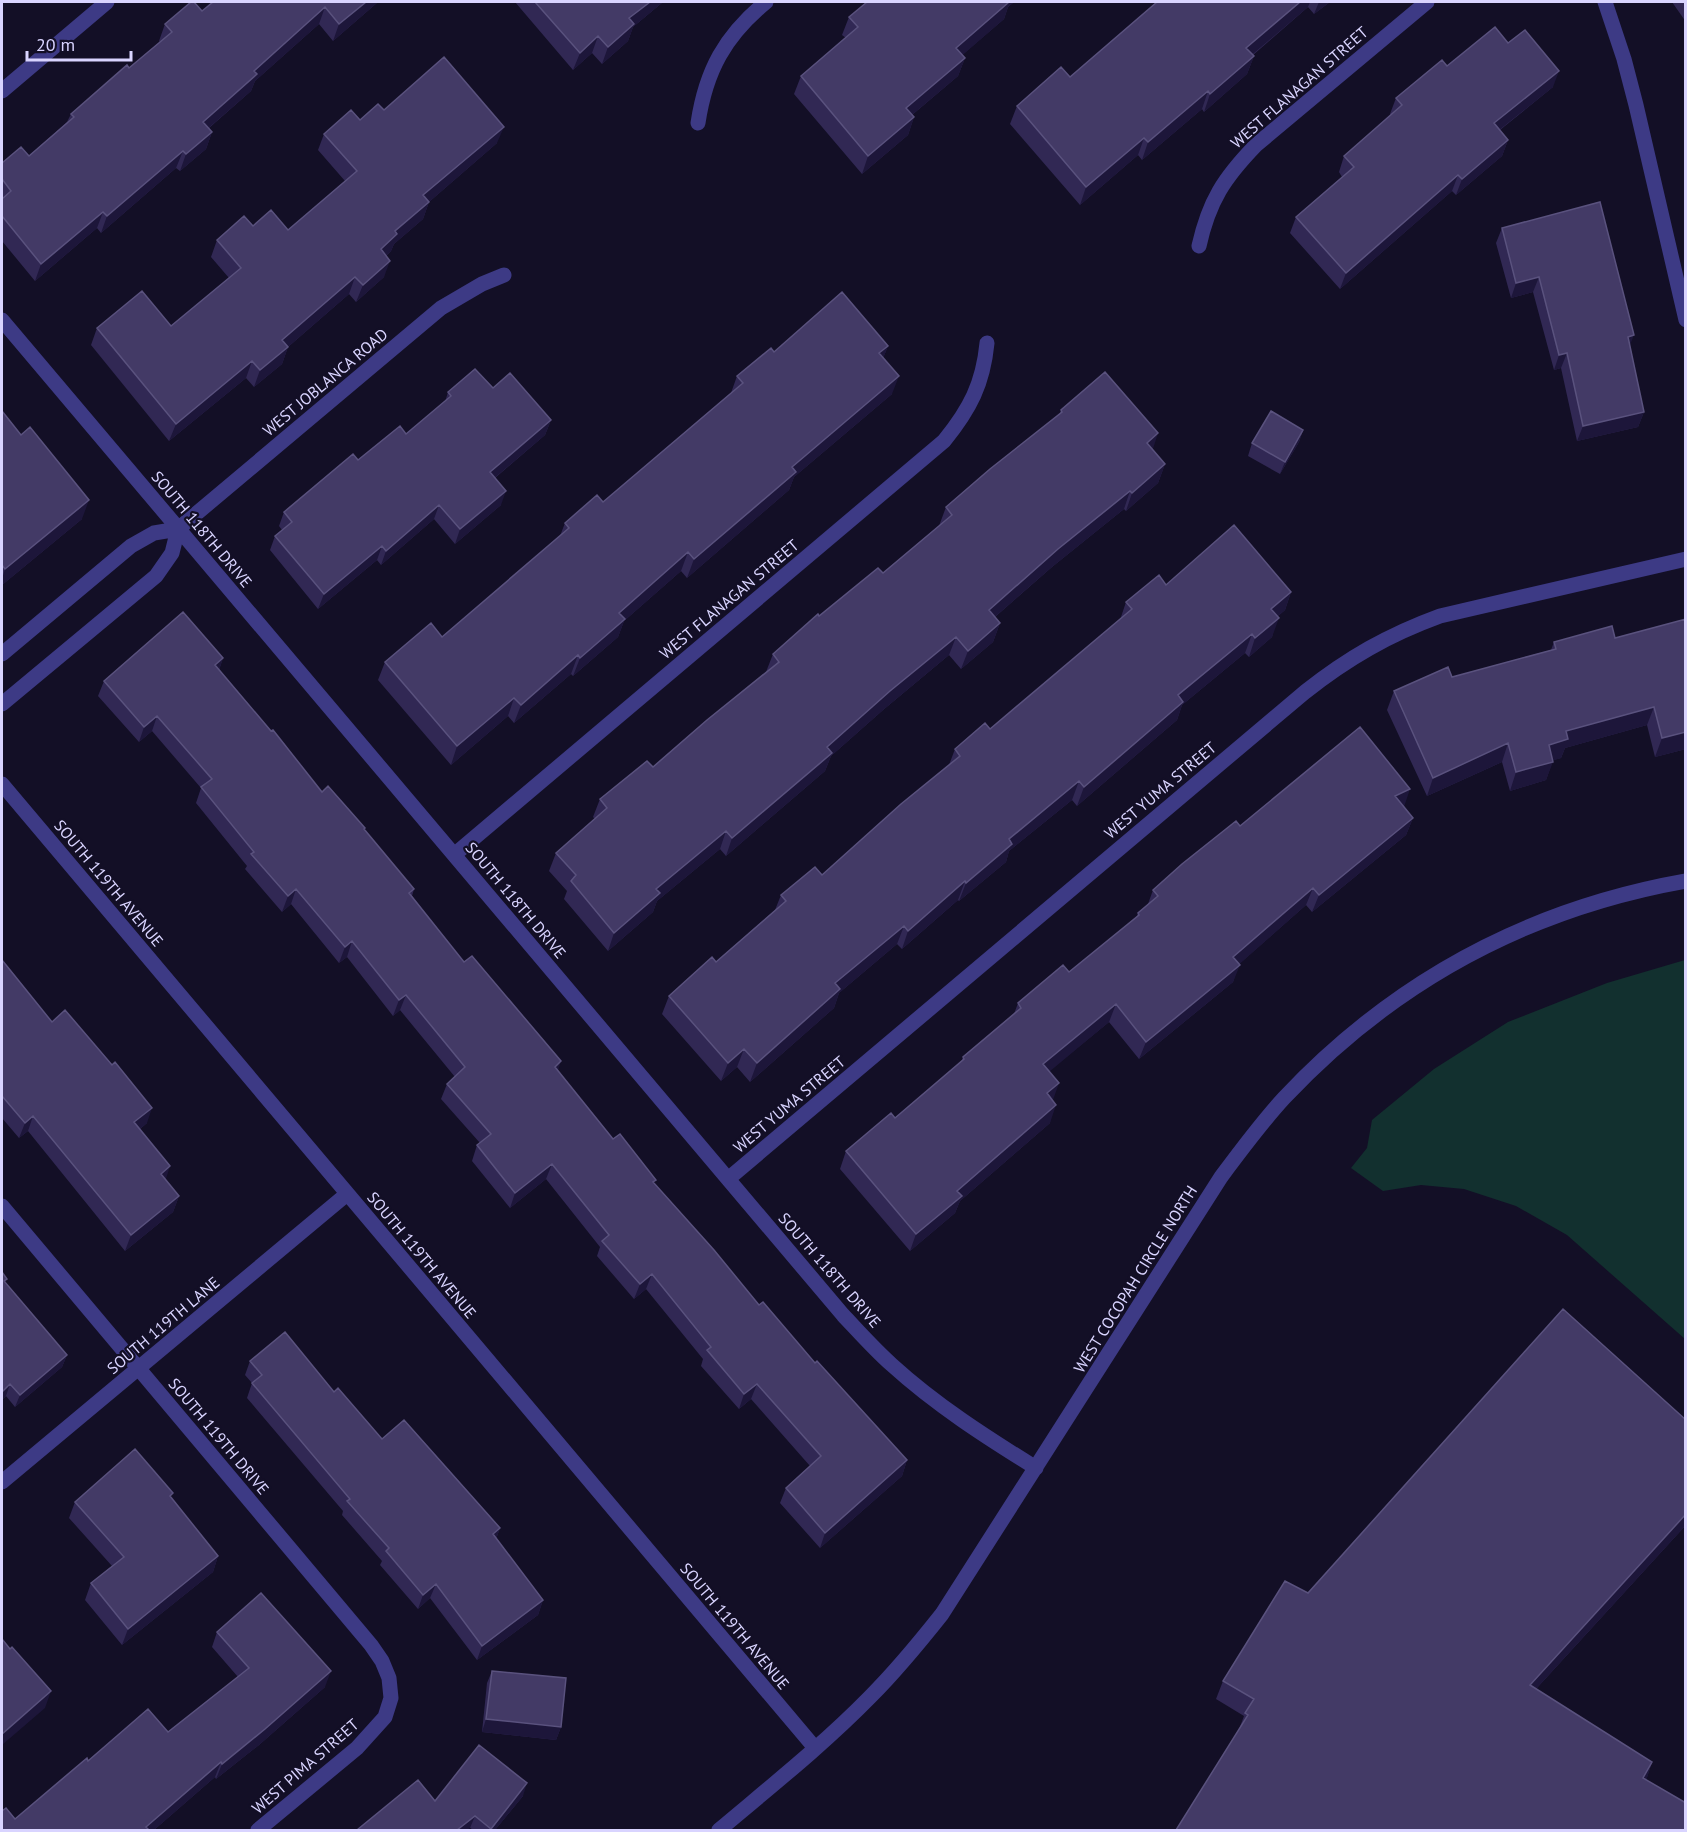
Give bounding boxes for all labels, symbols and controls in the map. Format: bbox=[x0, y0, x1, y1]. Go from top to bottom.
street label: WEST FLANAGAN STREET bbox=[1226, 22, 1372, 152]
scale bar bbox=[27, 24, 130, 62]
text: 20 m bbox=[36, 33, 75, 56]
street label: WEST JOBLANCA ROAD bbox=[258, 324, 392, 440]
street label: SOUTH 118TH DRIVE bbox=[147, 467, 257, 591]
street label: WEST FLANAGAN STREET bbox=[655, 535, 803, 663]
street label: WEST YUMA STREET bbox=[1100, 737, 1220, 843]
street label: SOUTH 119TH AVENUE bbox=[50, 816, 168, 950]
street label: SOUTH 118TH DRIVE bbox=[461, 838, 571, 962]
street label: WEST YUMA STREET bbox=[729, 1051, 849, 1157]
street label: WEST COCOPAH CIRCLE NORTH bbox=[1069, 1182, 1201, 1376]
street label: SOUTH 119TH AVENUE bbox=[363, 1188, 481, 1322]
street label: SOUTH 118TH DRIVE bbox=[775, 1208, 885, 1332]
street label: SOUTH 119TH LANE bbox=[103, 1272, 223, 1378]
street label: SOUTH 119TH DRIVE bbox=[164, 1374, 274, 1498]
street label: SOUTH 119TH AVENUE bbox=[676, 1559, 794, 1693]
street label: WEST PIMA STREET bbox=[247, 1714, 363, 1818]

